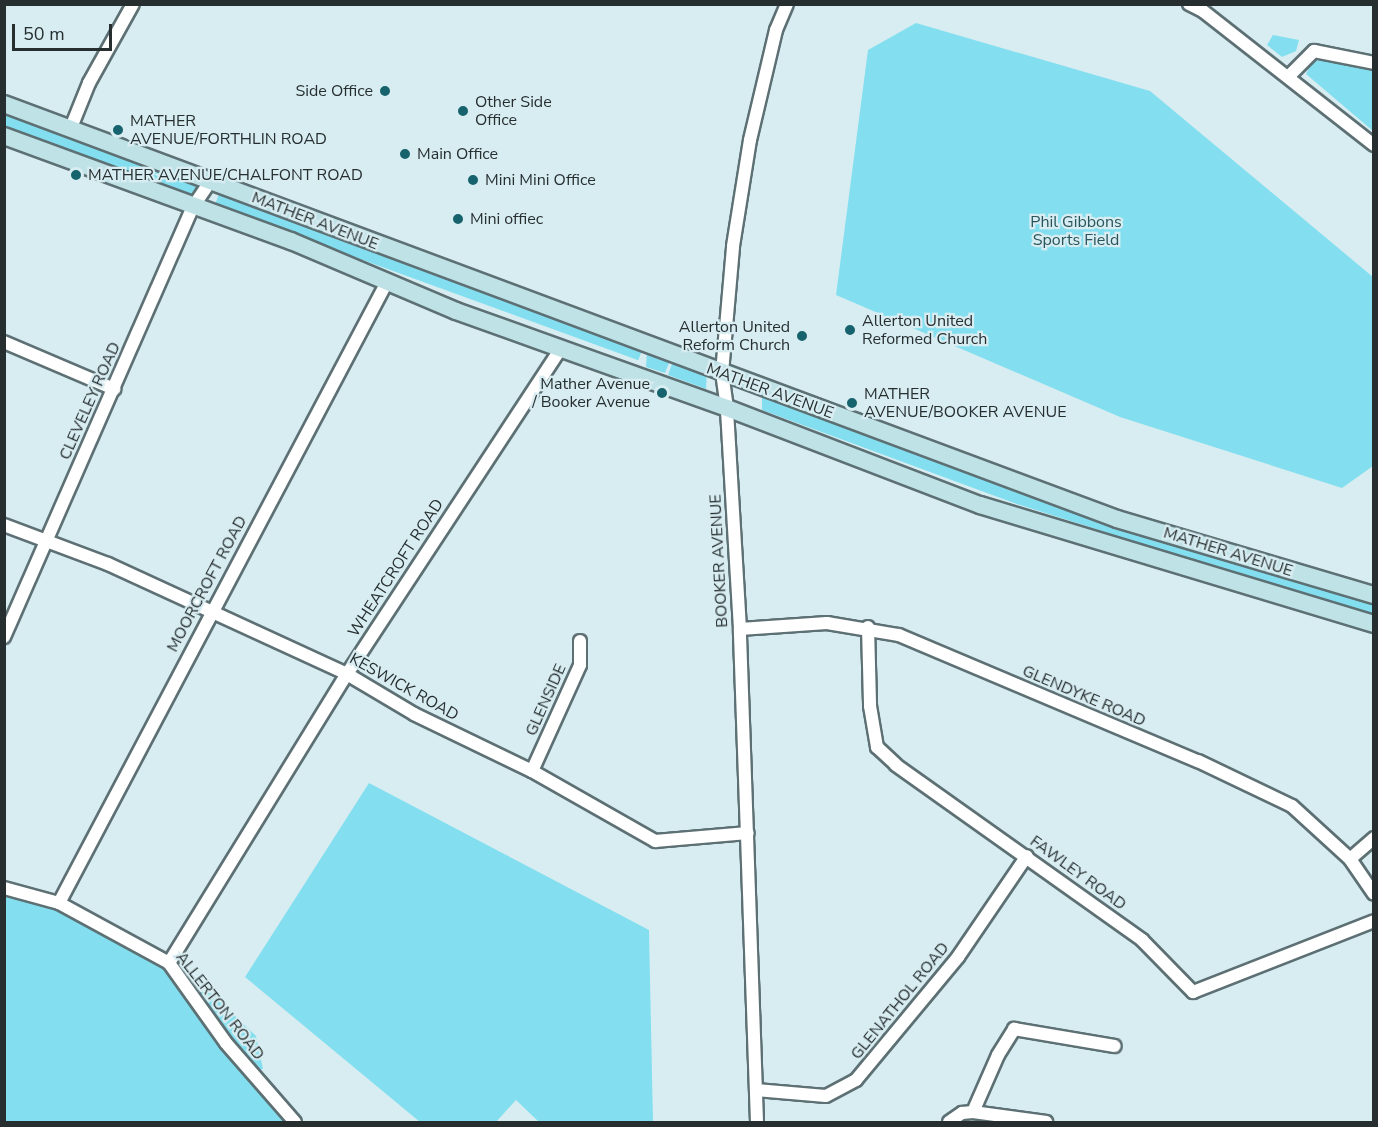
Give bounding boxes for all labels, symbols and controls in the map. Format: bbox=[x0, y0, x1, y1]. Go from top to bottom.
scale bar bbox=[15, 12, 116, 50]
text: 50 m bbox=[23, 22, 65, 46]
place label: Side Office bbox=[295, 81, 373, 101]
marker: Side Office bbox=[378, 84, 392, 98]
place label: Other Side Office bbox=[475, 92, 552, 130]
marker: Other Side Office bbox=[456, 104, 470, 118]
place label: MATHER AVENUE/FORTHLIN ROAD bbox=[130, 111, 327, 149]
marker: MATHER AVENUE/FORTHLIN ROAD bbox=[111, 123, 125, 137]
place label: Main Office bbox=[417, 144, 498, 164]
marker: Main Office bbox=[398, 147, 412, 161]
place label: MATHER AVENUE/CHALFONT ROAD bbox=[88, 165, 363, 185]
marker: MATHER AVENUE/CHALFONT ROAD bbox=[69, 168, 83, 182]
place label: Mini Mini Office bbox=[485, 170, 596, 190]
marker: Mini Mini Office bbox=[466, 173, 480, 187]
street label: MATHER AVENUE bbox=[249, 188, 381, 254]
place label: Mini offiec bbox=[470, 209, 543, 229]
marker: Mini offiec bbox=[451, 212, 465, 226]
park label: Phil Gibbons Sports Field bbox=[1030, 212, 1122, 250]
place label: Allerton United Reformed Church bbox=[862, 311, 987, 349]
place label: Allerton United Reform Church bbox=[679, 317, 790, 355]
marker: Allerton United Reformed Church bbox=[843, 323, 857, 337]
marker: Allerton United Reform Church bbox=[795, 329, 809, 343]
street label: CLEVELEY ROAD bbox=[55, 339, 125, 463]
street label: MATHER AVENUE bbox=[704, 359, 836, 423]
place label: Mather Avenue / Booker Avenue bbox=[532, 374, 650, 412]
place label: MATHER AVENUE/BOOKER AVENUE bbox=[864, 384, 1066, 422]
marker: Mather Avenue / Booker Avenue bbox=[655, 386, 669, 400]
marker: MATHER AVENUE/BOOKER AVENUE bbox=[845, 396, 859, 410]
street label: BOOKER AVENUE bbox=[706, 494, 732, 628]
street label: WHEATCROFT ROAD bbox=[344, 495, 448, 641]
street label: MOORCROFT ROAD bbox=[163, 513, 251, 655]
street label: MATHER AVENUE bbox=[1161, 523, 1295, 581]
street label: KESWICK ROAD bbox=[346, 649, 462, 725]
street label: GLENSIDE bbox=[522, 661, 570, 739]
street label: GLENDYKE ROAD bbox=[1019, 661, 1149, 731]
street label: FAWLEY ROAD bbox=[1026, 832, 1130, 914]
street label: GLENATHOL ROAD bbox=[847, 939, 953, 1063]
street label: ALLERTON ROAD bbox=[172, 948, 268, 1064]

